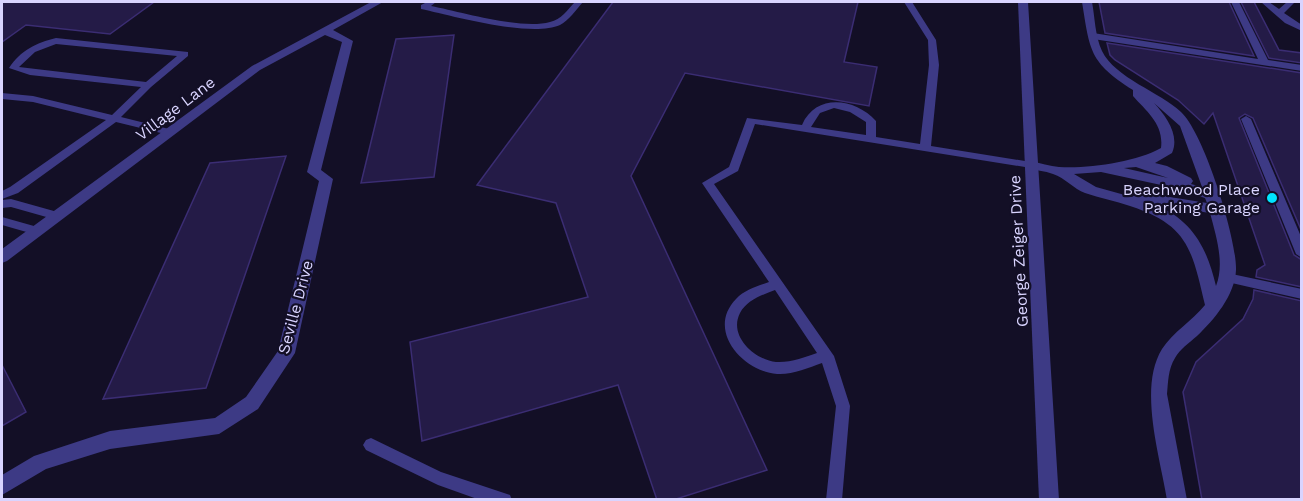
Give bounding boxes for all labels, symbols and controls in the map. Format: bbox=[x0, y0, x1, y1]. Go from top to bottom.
street label: Village Lane bbox=[132, 72, 219, 144]
street label: George Zeiger Drive bbox=[1005, 175, 1032, 327]
place label: Beachwood Place Parking Garage bbox=[1123, 180, 1260, 217]
marker: Beachwood Place Parking Garage bbox=[1265, 191, 1279, 205]
street label: Seville Drive bbox=[274, 258, 317, 356]

